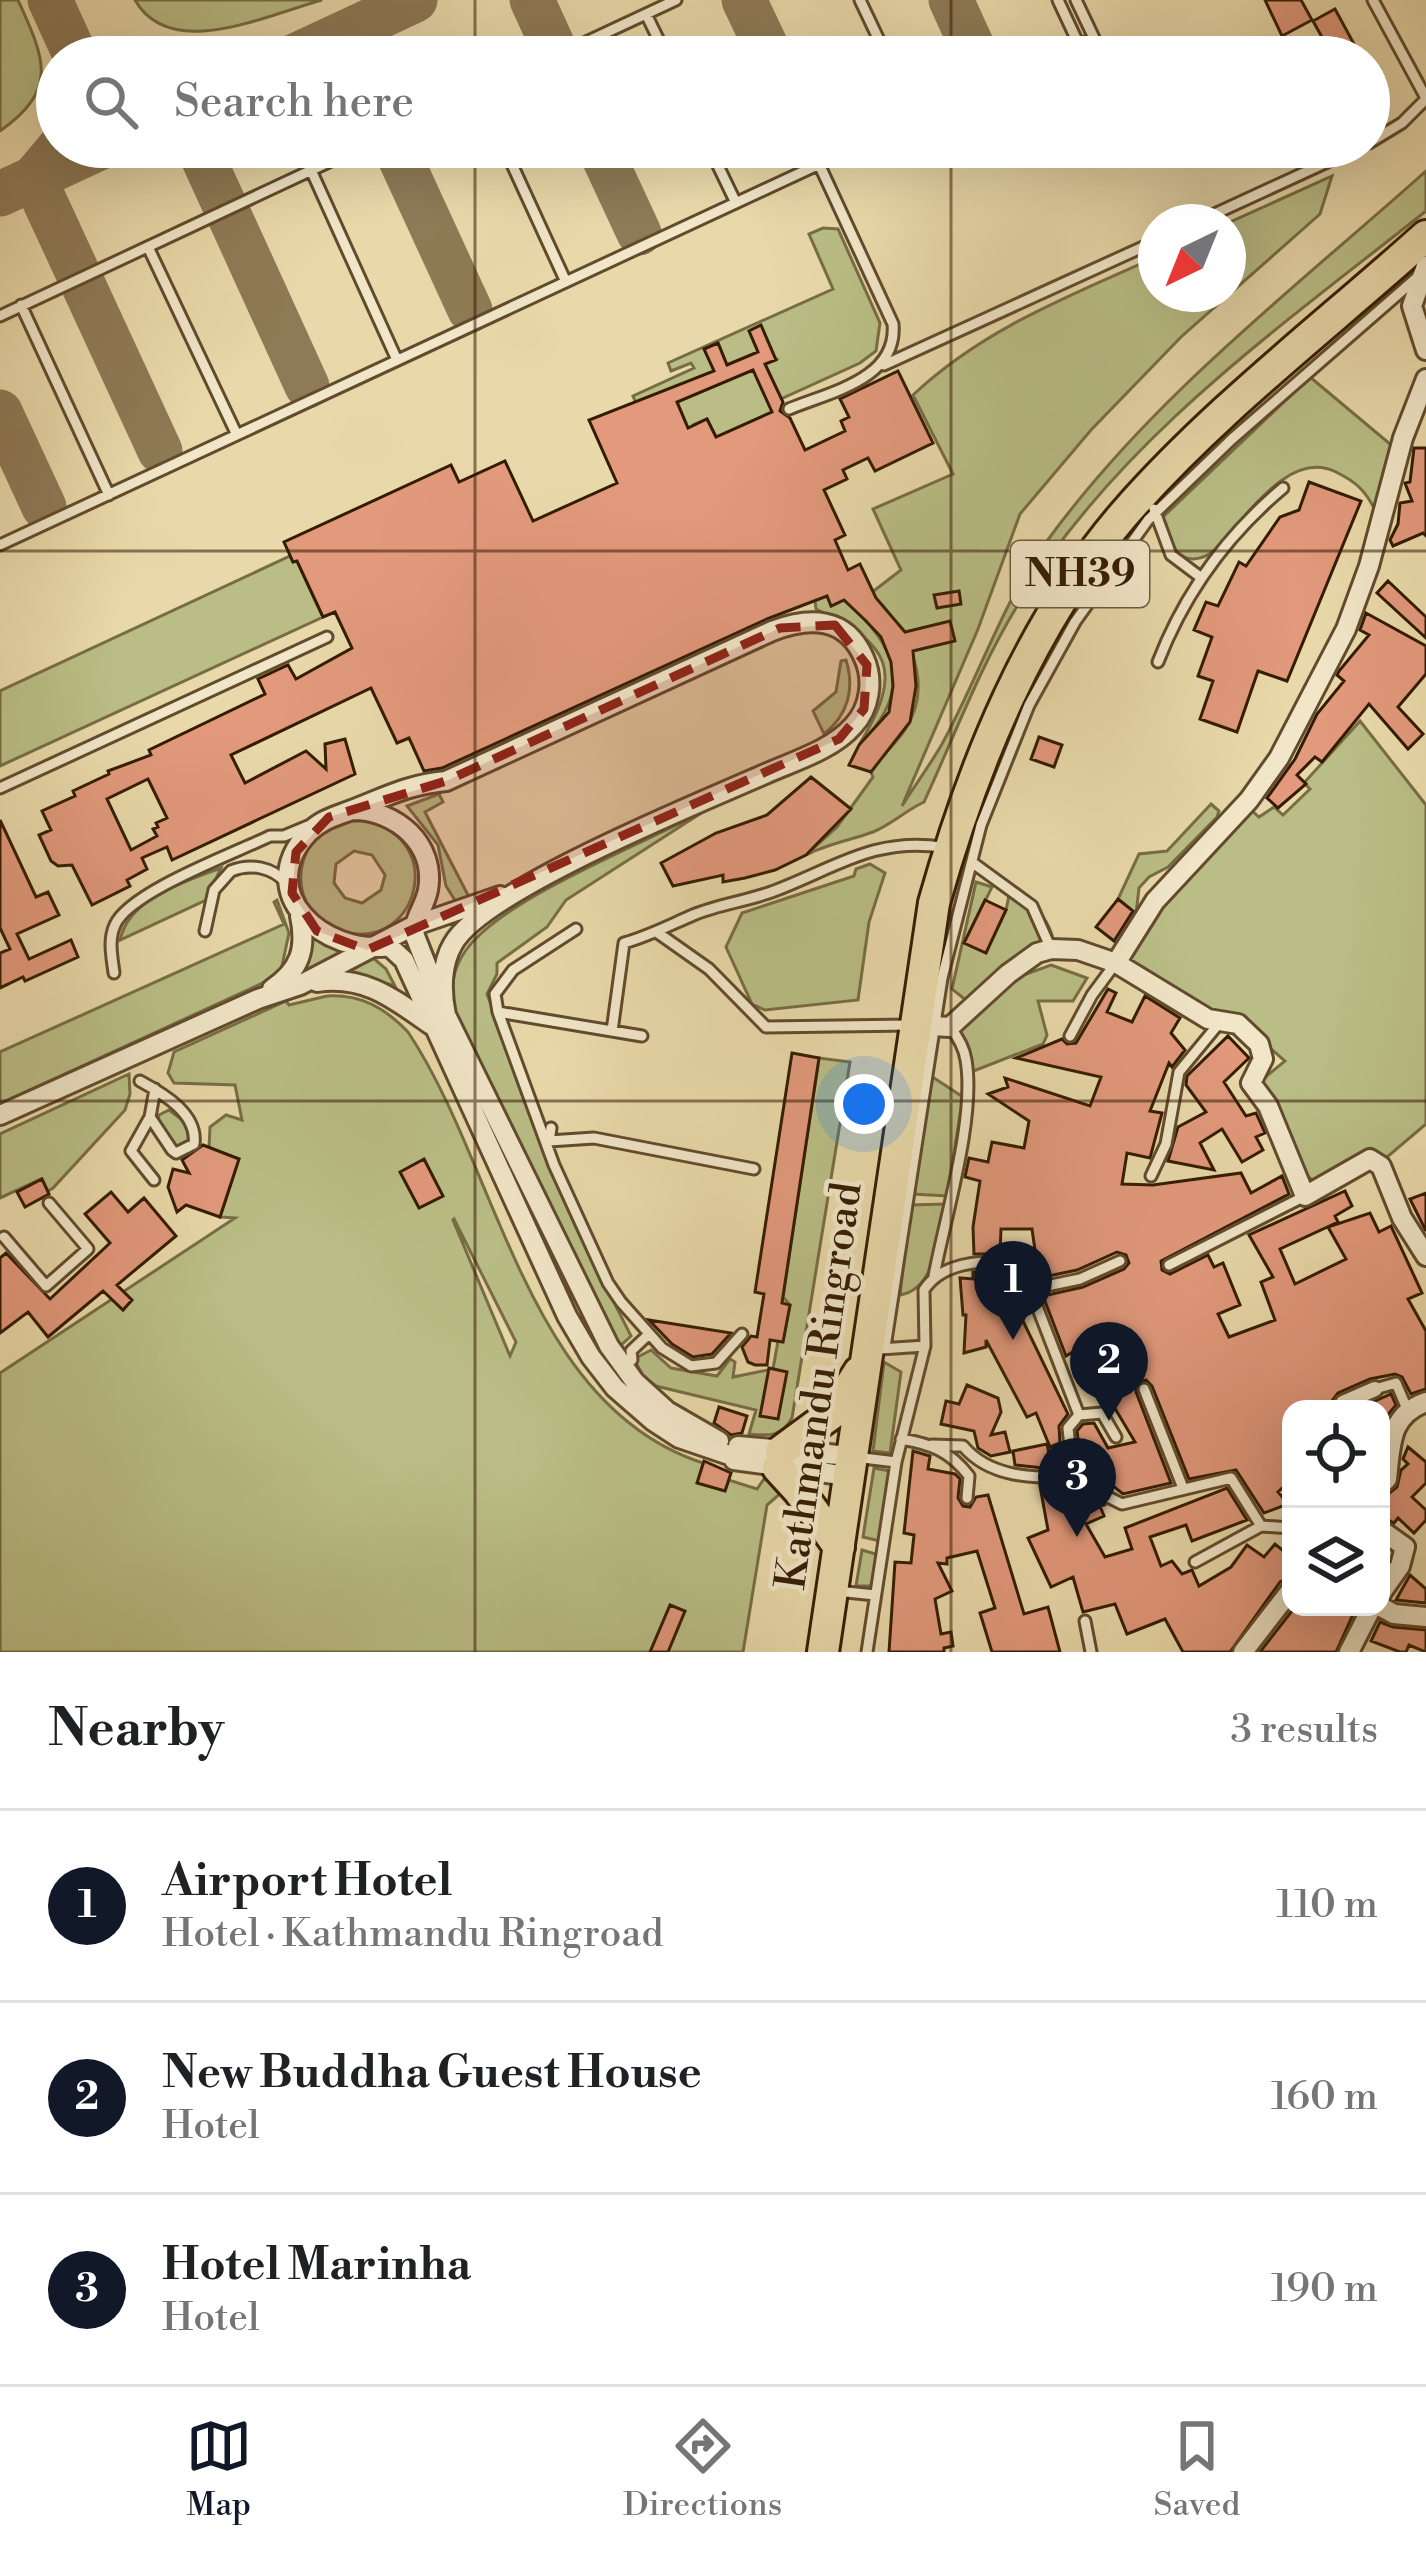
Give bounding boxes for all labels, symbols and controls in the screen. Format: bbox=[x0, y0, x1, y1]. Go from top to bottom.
search box bbox=[36, 36, 1390, 168]
icon: search bbox=[78, 69, 144, 135]
text: Search here bbox=[174, 74, 414, 131]
north arrow bbox=[1138, 204, 1246, 312]
road number: NH39 bbox=[1011, 541, 1149, 607]
your location bbox=[834, 1074, 894, 1134]
street label: Kathmandu Ringroad bbox=[765, 1179, 876, 1593]
pin: 1 bbox=[974, 1241, 1052, 1340]
pin: 2 bbox=[1070, 1322, 1148, 1421]
map controls bbox=[1282, 1400, 1390, 1616]
button: locate bbox=[1282, 1400, 1390, 1508]
pin: 3 bbox=[1038, 1438, 1116, 1537]
button: layers bbox=[1282, 1508, 1390, 1616]
text: Nearby bbox=[48, 1698, 224, 1762]
text: 3 results bbox=[1230, 1706, 1378, 1755]
text: Airport Hotel bbox=[162, 1853, 452, 1910]
text: 1 bbox=[78, 1881, 96, 1930]
text: 110 m bbox=[1276, 1881, 1378, 1930]
text: Hotel · Kathmandu Ringroad bbox=[162, 1910, 663, 1959]
text: New Buddha Guest House bbox=[162, 2045, 702, 2102]
text: 2 bbox=[75, 2073, 99, 2122]
text: 160 m bbox=[1271, 2073, 1378, 2122]
text: Hotel bbox=[162, 2102, 260, 2151]
text: Hotel Marinha bbox=[162, 2237, 471, 2294]
text: 3 bbox=[75, 2265, 99, 2314]
text: 190 m bbox=[1271, 2265, 1378, 2314]
text: Hotel bbox=[162, 2294, 260, 2343]
tab: Map bbox=[186, 2413, 252, 2526]
tab: Directions bbox=[623, 2413, 782, 2526]
tab: Saved bbox=[1154, 2413, 1240, 2526]

